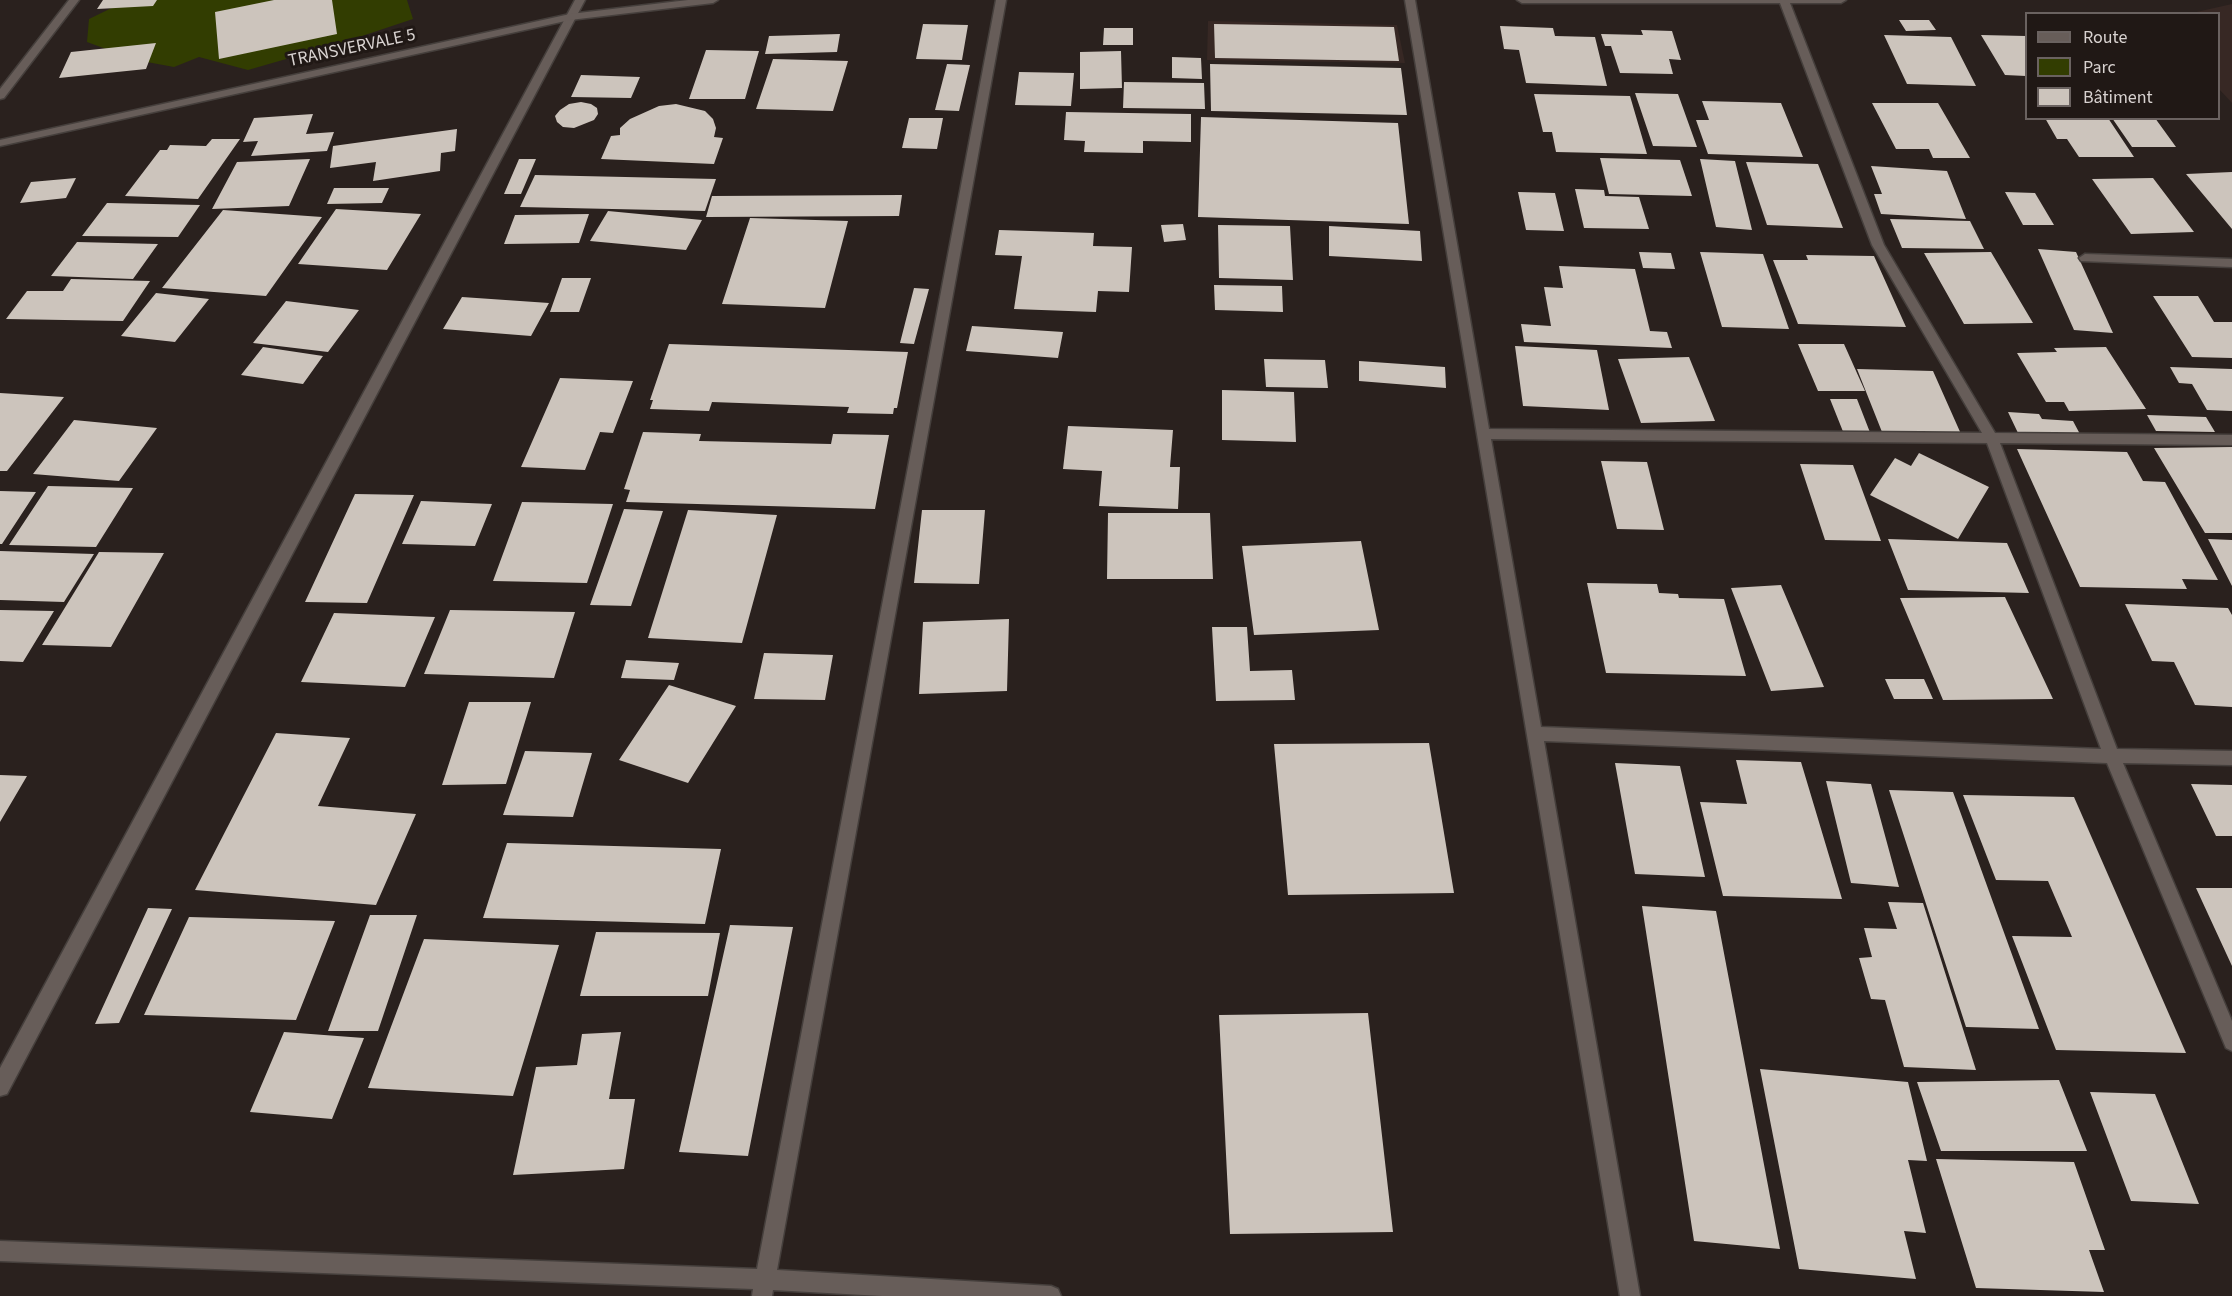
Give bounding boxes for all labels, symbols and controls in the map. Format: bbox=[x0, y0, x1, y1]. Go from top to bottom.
legend bbox=[2025, 12, 2220, 120]
street label: TRANSVERVALE 5 bbox=[286, 25, 418, 73]
text: Route bbox=[2083, 25, 2127, 50]
text: Parc bbox=[2083, 55, 2116, 80]
text: Bâtiment bbox=[2083, 85, 2153, 110]

